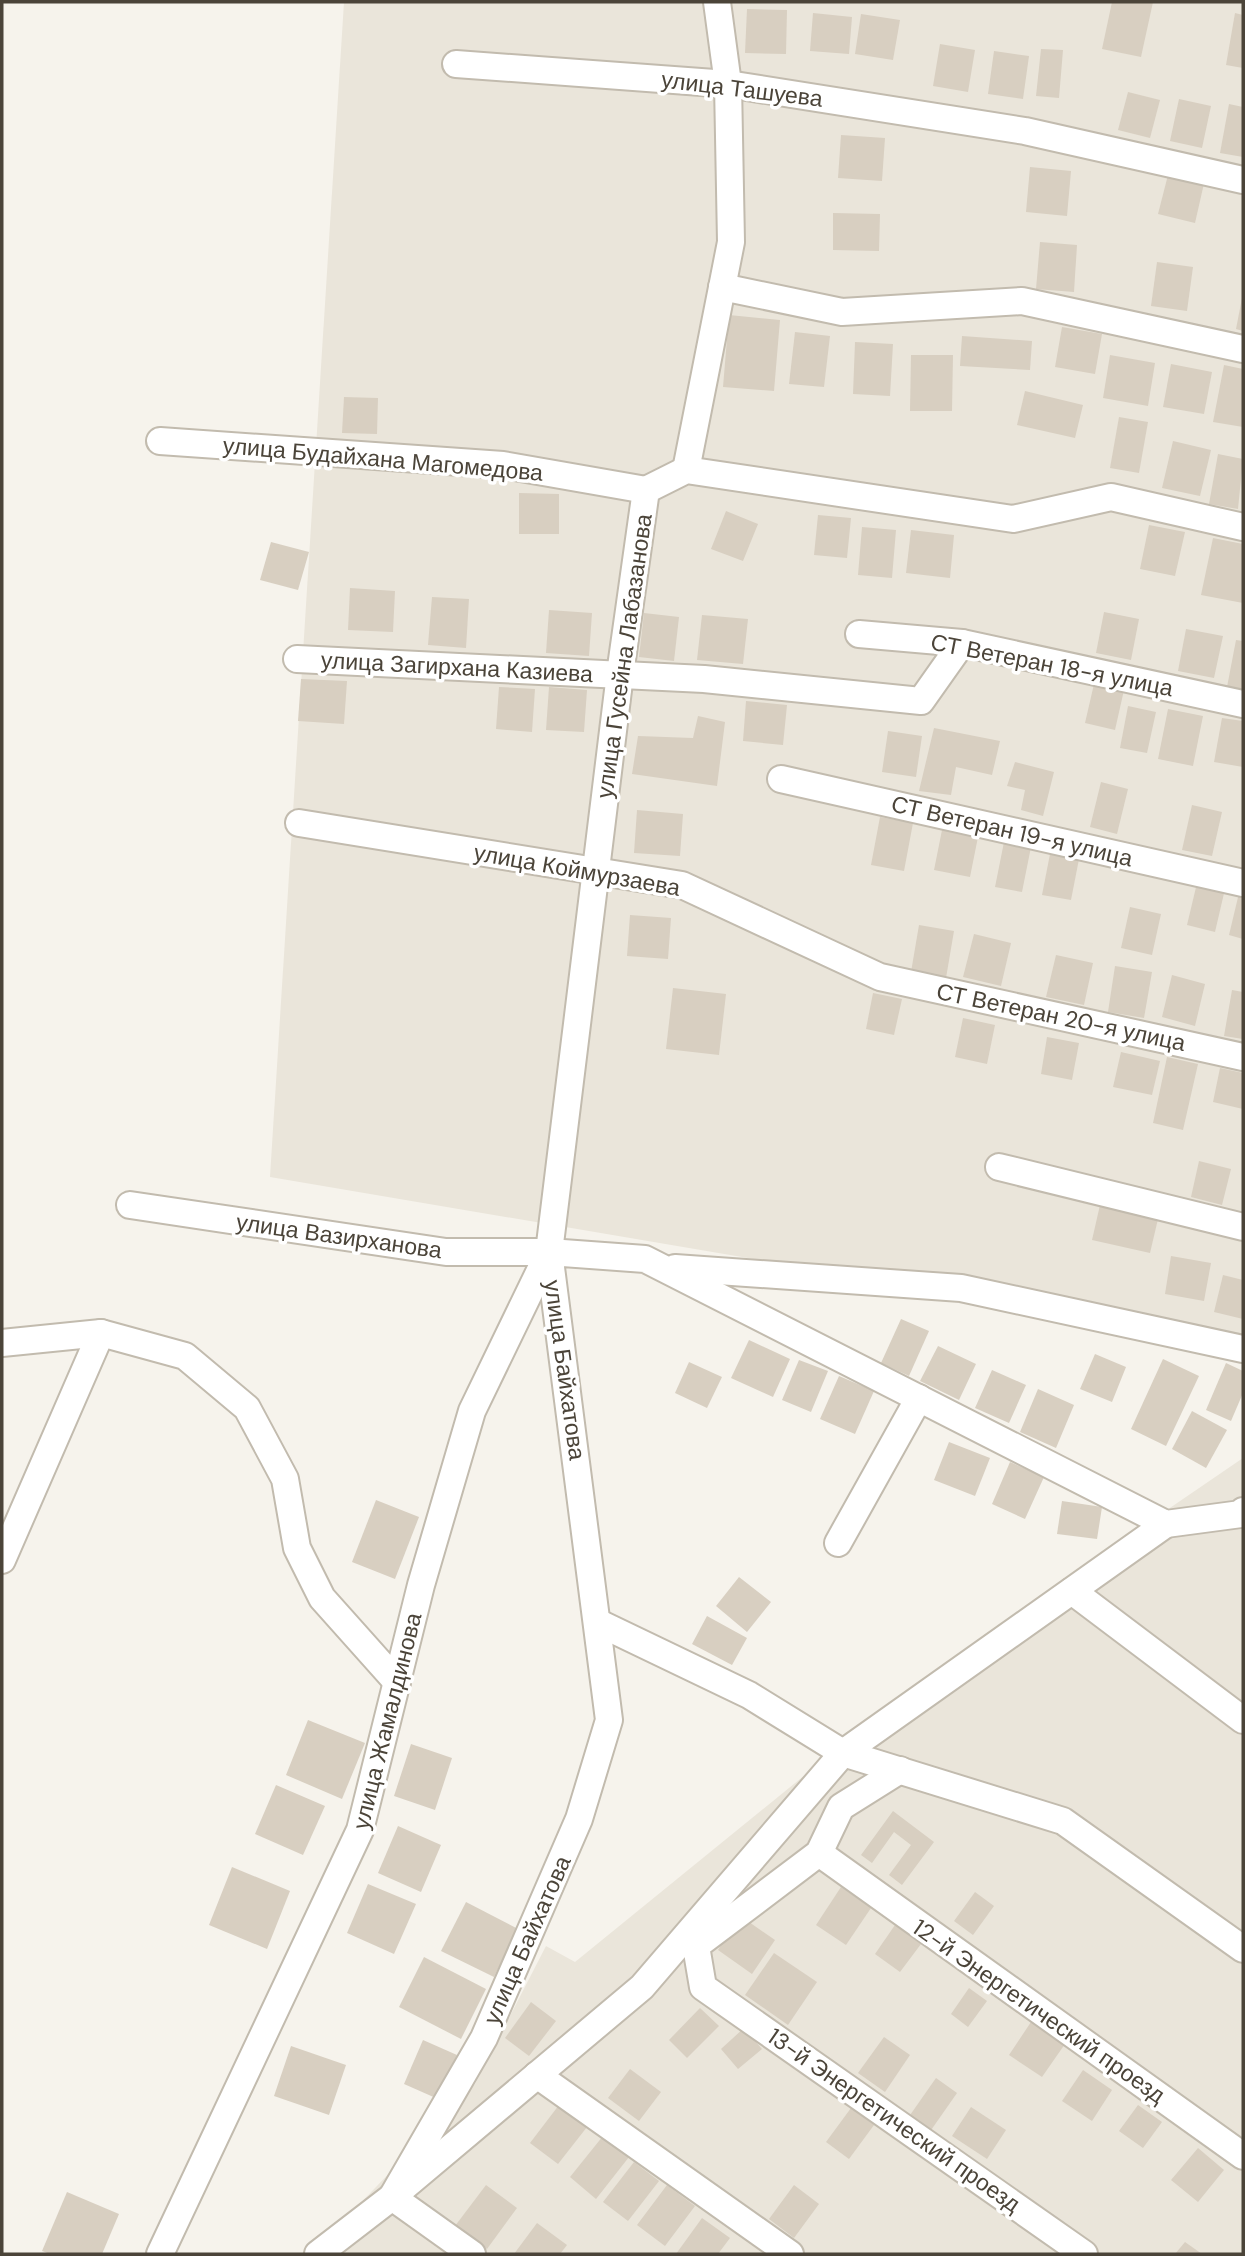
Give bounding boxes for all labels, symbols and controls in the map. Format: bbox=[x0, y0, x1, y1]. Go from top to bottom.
street label: улица Ташуева bbox=[660, 64, 825, 114]
street label: улица Будайхана Магомедова bbox=[222, 430, 545, 488]
street label: улица Гусейна Лабазанова bbox=[589, 512, 659, 800]
street label: СТ Ветеран 18-я улица bbox=[928, 627, 1176, 703]
street label: улица Загирхана Казиева bbox=[320, 645, 594, 689]
street label: СТ Ветеран 19-я улица bbox=[888, 789, 1136, 873]
street label: улица Коймурзаева bbox=[471, 837, 683, 903]
street label: СТ Ветеран 20-я улица bbox=[934, 976, 1188, 1058]
street label: улица Вазирханова bbox=[234, 1207, 444, 1265]
street label: улица Байхатова bbox=[538, 1278, 593, 1462]
street label: улица Жамалдинова bbox=[346, 1609, 428, 1832]
street label: улица Байхатова bbox=[476, 1851, 578, 2029]
street label: 12-й Энергетический проезд bbox=[907, 1912, 1172, 2110]
street label: 13-й Энергетический проезд bbox=[762, 2021, 1027, 2219]

